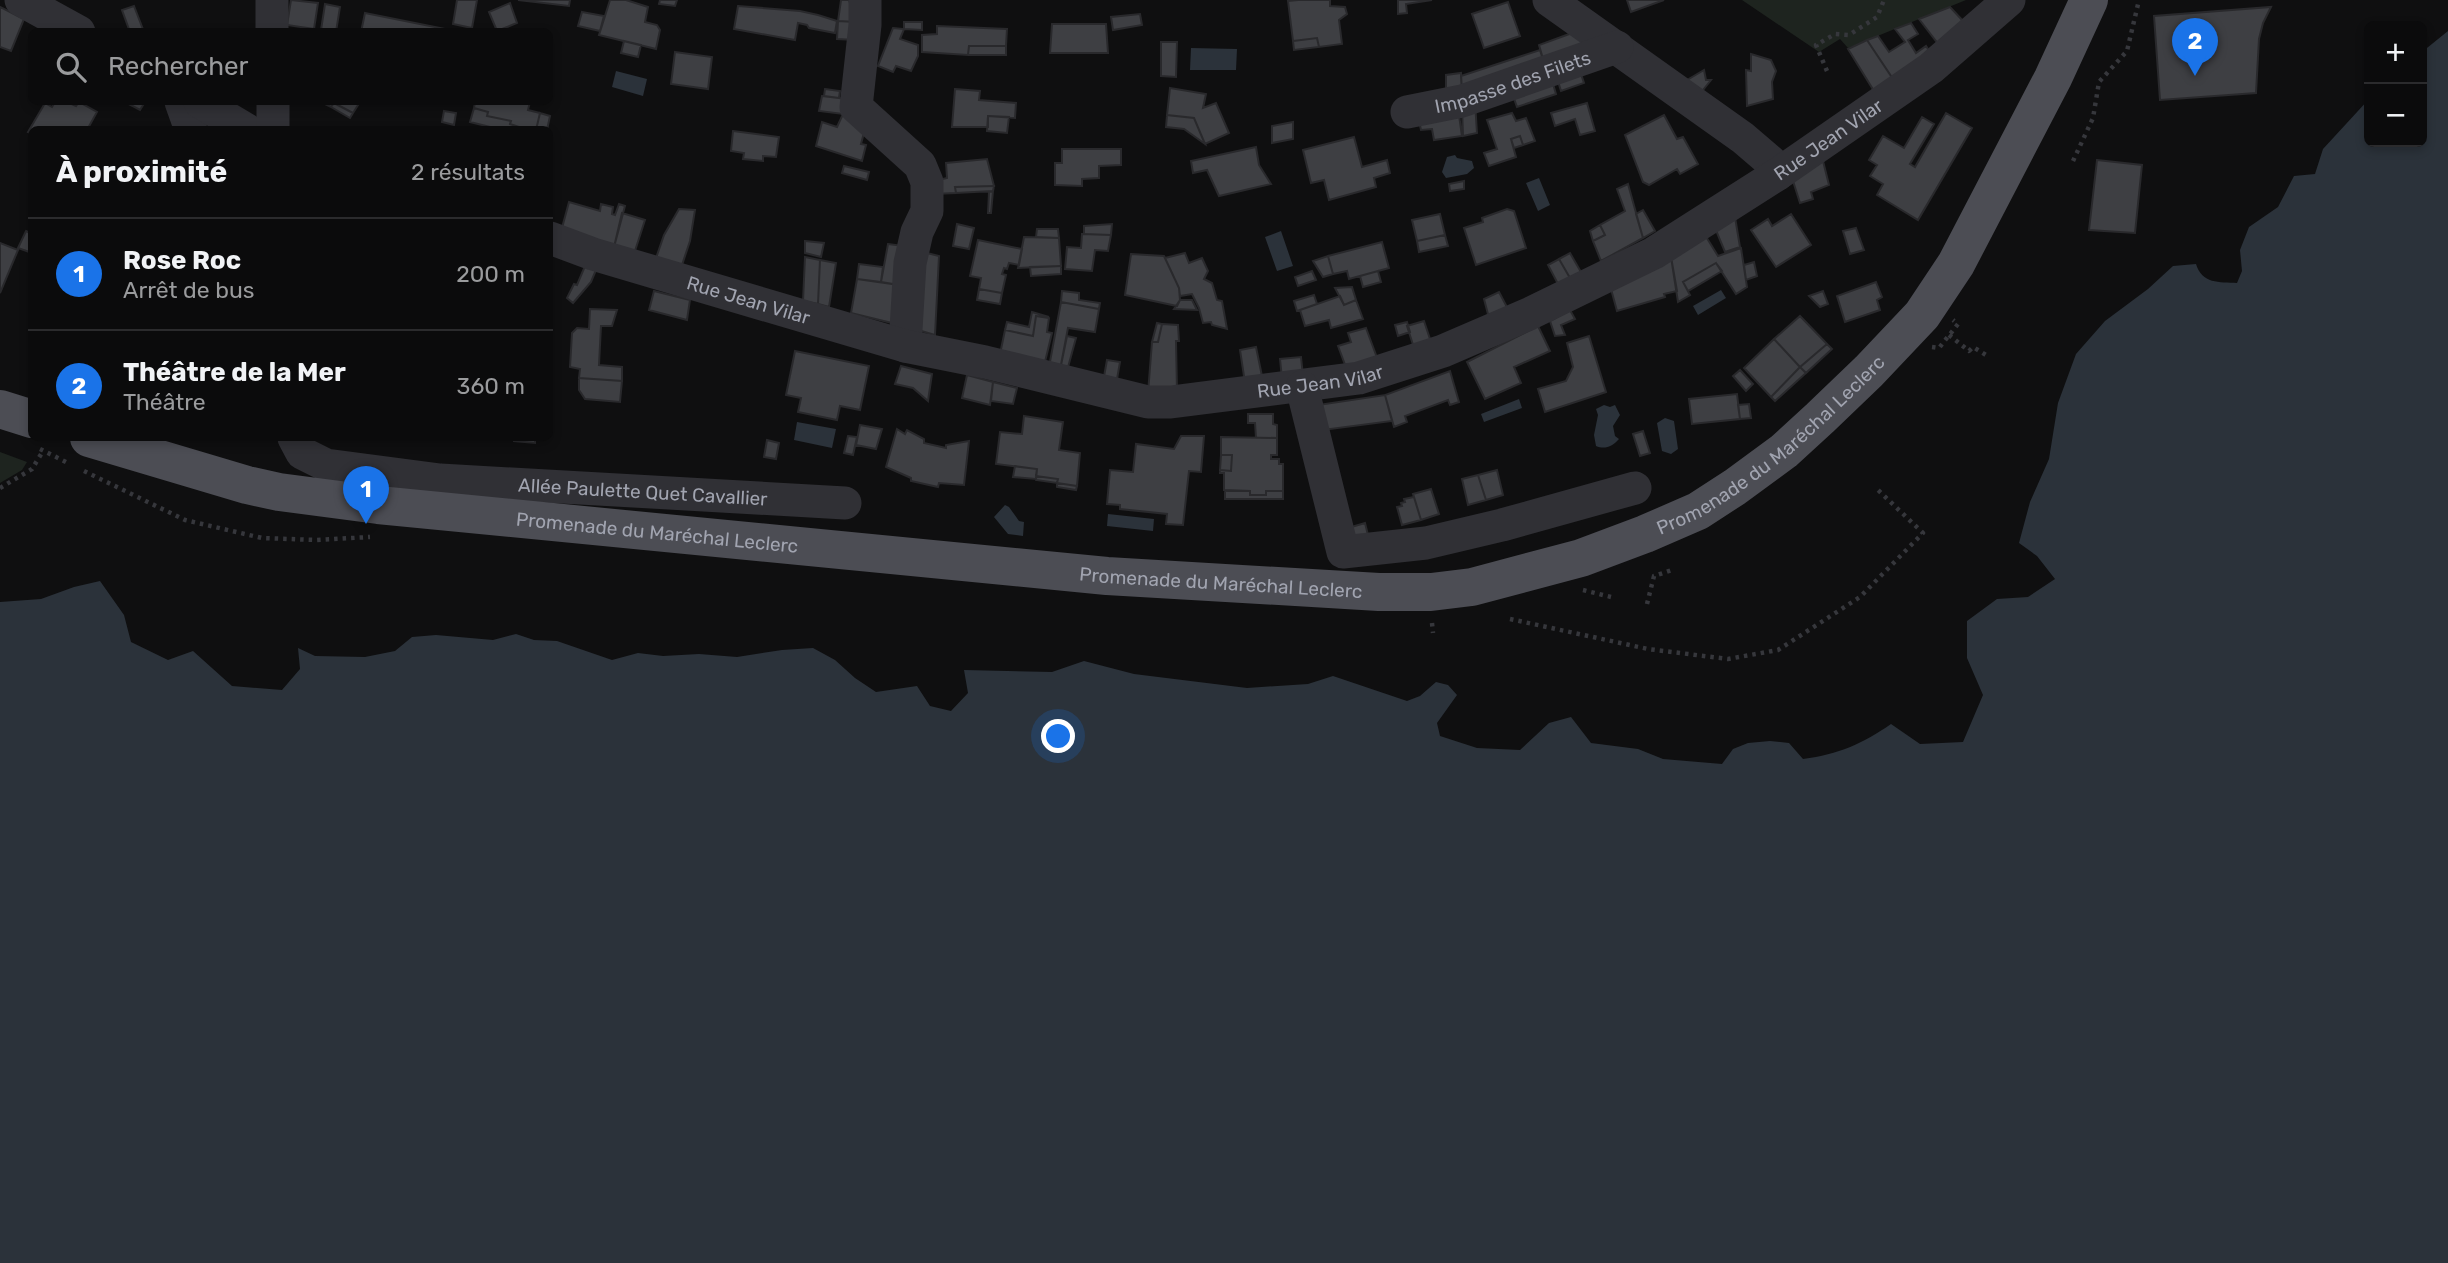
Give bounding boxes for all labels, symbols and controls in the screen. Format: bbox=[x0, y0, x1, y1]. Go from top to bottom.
pin: 2 bbox=[2172, 18, 2218, 76]
map controls bbox=[2364, 21, 2427, 147]
button: + bbox=[2364, 21, 2427, 84]
search box bbox=[28, 28, 553, 105]
street label: Impasse des Filets bbox=[1433, 46, 1594, 118]
icon: search bbox=[52, 48, 90, 86]
text: Rechercher bbox=[108, 51, 248, 82]
button: − bbox=[2364, 84, 2427, 147]
street label: Rue Jean Vilar bbox=[1769, 93, 1888, 185]
text: À proximité bbox=[56, 154, 227, 190]
text: 2 résultats bbox=[411, 158, 525, 186]
text: Rose Roc bbox=[123, 245, 241, 276]
text: 1 bbox=[73, 260, 85, 288]
text: 200 m bbox=[456, 260, 525, 288]
street label: Rue Jean Vilar bbox=[684, 271, 814, 329]
text: Arrêt de bus bbox=[123, 276, 255, 304]
street label: Promenade du Maréchal Leclerc bbox=[1653, 350, 1889, 539]
text: Théâtre de la Mer bbox=[123, 357, 346, 388]
street label: Rue Jean Vilar bbox=[1256, 359, 1387, 402]
text: 2 bbox=[72, 372, 86, 400]
text: 360 m bbox=[457, 372, 525, 400]
text: Théâtre bbox=[123, 388, 206, 416]
pin: 1 bbox=[343, 466, 389, 524]
street label: Allée Paulette Quet Cavallier bbox=[518, 473, 769, 510]
street label: Promenade du Maréchal Leclerc bbox=[515, 507, 799, 557]
street label: Promenade du Maréchal Leclerc bbox=[1078, 562, 1363, 602]
your location bbox=[1041, 719, 1075, 753]

